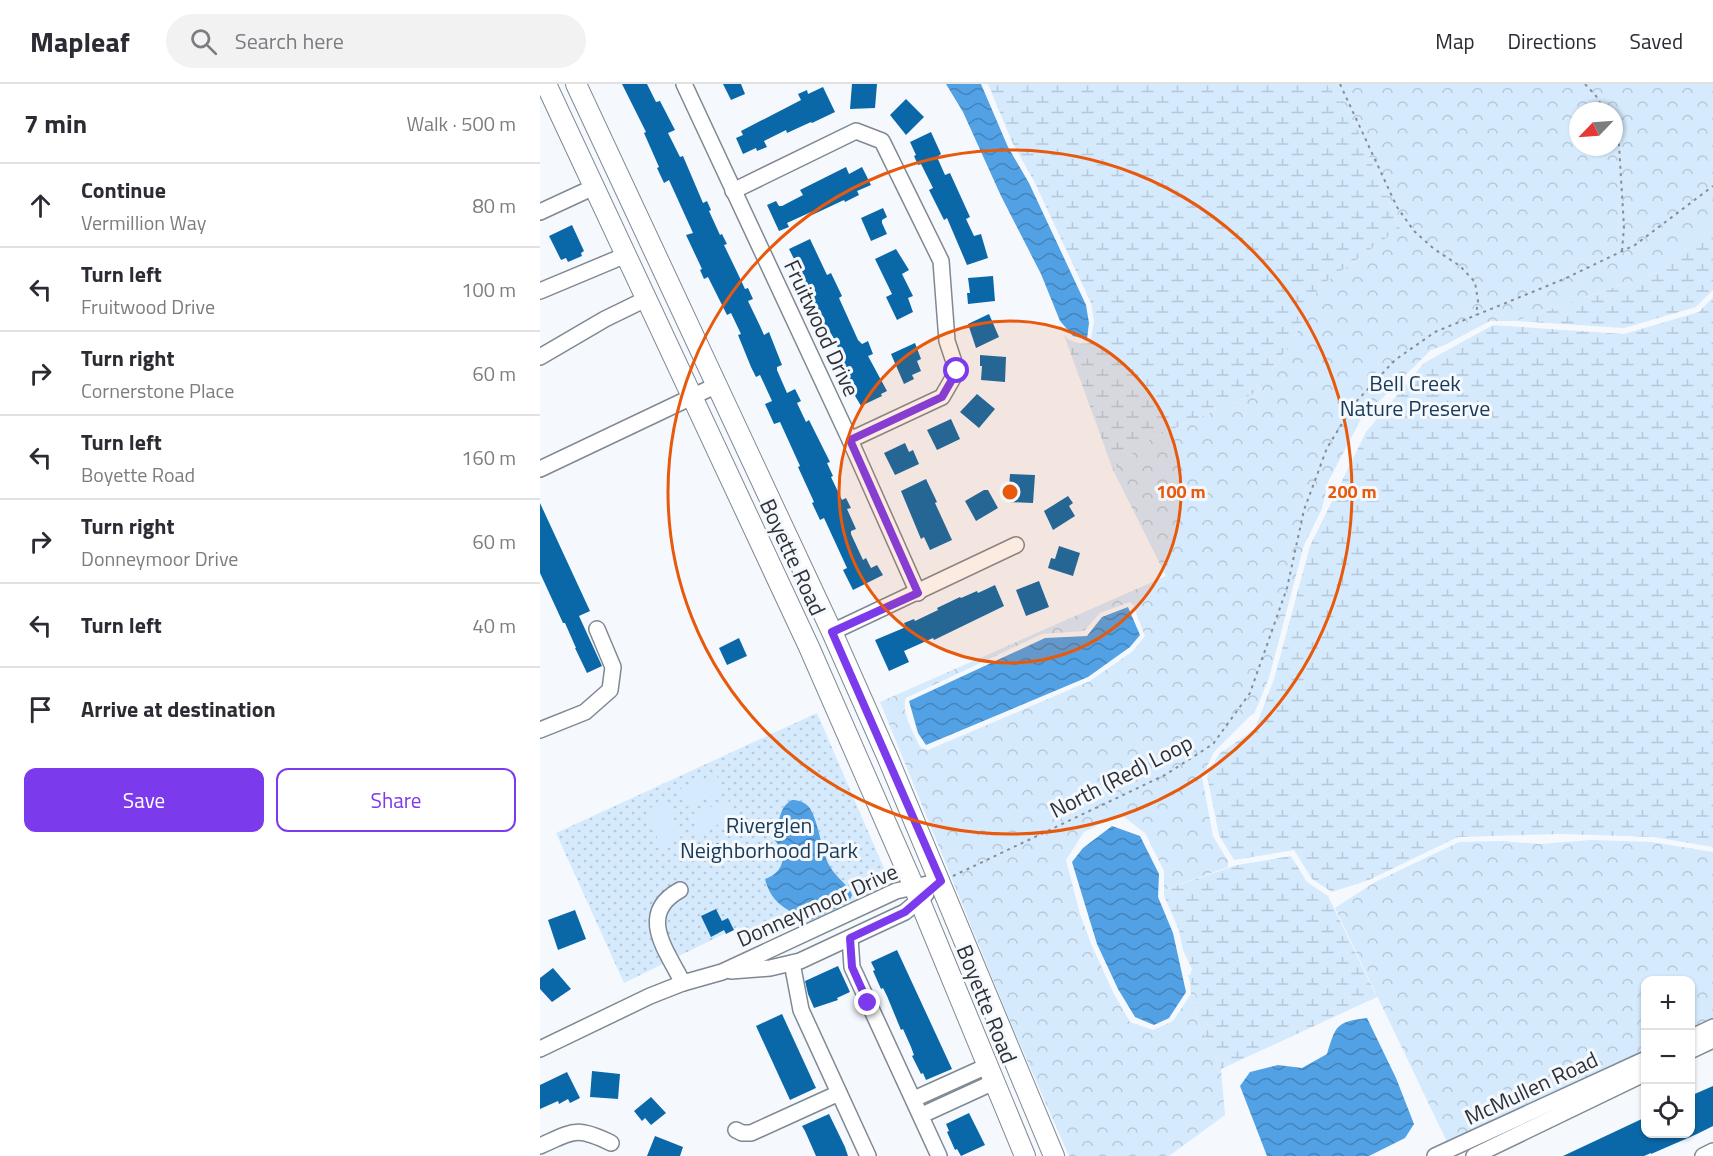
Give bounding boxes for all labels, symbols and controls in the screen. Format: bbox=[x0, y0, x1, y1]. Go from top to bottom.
search box bbox=[166, 14, 586, 68]
text: Mapleaf bbox=[30, 20, 130, 63]
text: Search here bbox=[235, 24, 344, 58]
icon: search bbox=[187, 25, 220, 58]
text: Map bbox=[1435, 25, 1475, 57]
text: Directions bbox=[1508, 25, 1597, 57]
text: Saved bbox=[1630, 25, 1683, 57]
north arrow bbox=[1569, 102, 1623, 156]
text: 7 min bbox=[24, 104, 87, 143]
text: Walk · 500 m bbox=[407, 108, 516, 139]
text: Continue bbox=[81, 173, 166, 207]
icon: ahead bbox=[24, 189, 57, 222]
text: 80 m bbox=[472, 190, 516, 221]
text: Vermillion Way bbox=[81, 207, 206, 238]
street label: Fruitwood Drive bbox=[775, 254, 869, 402]
text: Turn left bbox=[81, 257, 162, 291]
icon: left bbox=[24, 273, 57, 306]
text: 100 m bbox=[461, 274, 516, 305]
text: Fruitwood Drive bbox=[81, 291, 215, 322]
text: Turn right bbox=[81, 341, 175, 375]
icon: right bbox=[24, 357, 57, 390]
route start bbox=[943, 357, 969, 383]
text: 60 m bbox=[472, 358, 516, 389]
park label: Bell Creek Nature Preserve bbox=[1340, 366, 1490, 425]
text: Cornerstone Place bbox=[81, 375, 234, 406]
text: Turn left bbox=[81, 425, 162, 459]
icon: left bbox=[24, 441, 57, 474]
text: 160 m bbox=[461, 442, 516, 473]
text: Boyette Road bbox=[81, 459, 195, 490]
text: 100 m bbox=[1156, 478, 1206, 505]
text: 200 m bbox=[1327, 478, 1377, 505]
centre of rings bbox=[1000, 482, 1020, 502]
street label: Boyette Road bbox=[751, 493, 835, 621]
text: Turn right bbox=[81, 509, 175, 543]
icon: right bbox=[24, 525, 57, 558]
text: 60 m bbox=[472, 526, 516, 557]
text: Donneymoor Drive bbox=[81, 543, 238, 574]
text: Turn left bbox=[81, 608, 162, 642]
icon: left bbox=[24, 609, 57, 642]
text: 40 m bbox=[472, 610, 516, 641]
text: Arrive at destination bbox=[81, 692, 276, 726]
icon: arrive bbox=[24, 693, 57, 726]
street label: North (Red) Loop bbox=[1044, 725, 1198, 827]
button: Save bbox=[24, 768, 264, 832]
button: Share bbox=[276, 768, 516, 832]
park label: Riverglen Neighborhood Park bbox=[680, 808, 859, 867]
street label: Donneymoor Drive bbox=[731, 854, 903, 956]
street label: Boyette Road bbox=[948, 939, 1026, 1069]
map controls bbox=[1641, 976, 1695, 1138]
button: + bbox=[1641, 976, 1695, 1030]
route end bbox=[854, 989, 880, 1015]
button: − bbox=[1641, 1030, 1695, 1084]
street label: McMullen Road bbox=[1459, 1042, 1603, 1134]
button: locate bbox=[1641, 1084, 1695, 1138]

